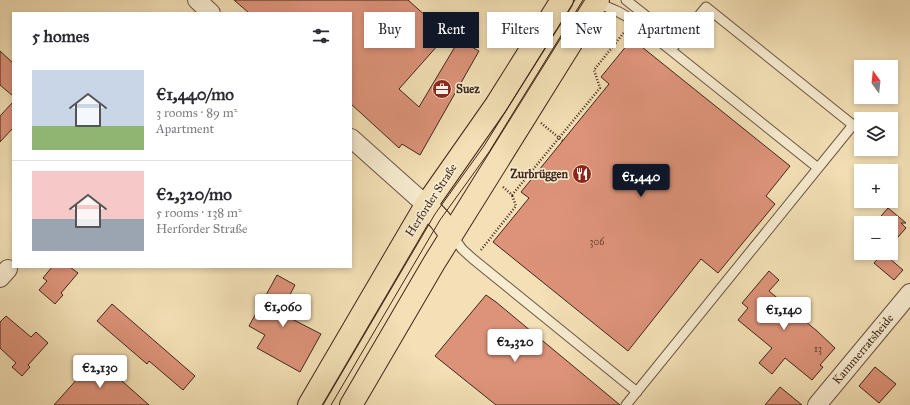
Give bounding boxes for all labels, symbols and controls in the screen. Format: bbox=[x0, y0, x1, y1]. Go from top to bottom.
chip: Buy bbox=[364, 12, 415, 48]
chip: Rent bbox=[423, 12, 479, 48]
chip: Filters bbox=[487, 12, 553, 48]
chip: New bbox=[561, 12, 616, 48]
chip: Apartment bbox=[624, 12, 714, 48]
icon: filters bbox=[310, 25, 332, 47]
text: 5 homes bbox=[32, 26, 89, 47]
north arrow bbox=[854, 60, 898, 104]
map controls bbox=[854, 60, 898, 260]
office icon: Suez bbox=[431, 78, 453, 100]
place label: Suez bbox=[456, 82, 480, 96]
text: €1,440/mo bbox=[156, 84, 234, 105]
icon: home bbox=[64, 86, 112, 134]
text: 3 rooms · 89 m² bbox=[156, 105, 238, 121]
button: layers bbox=[854, 112, 898, 156]
text: Apartment bbox=[156, 121, 214, 137]
street label: Herforder Straße bbox=[402, 161, 460, 239]
restaurant icon: Zurbrüggen bbox=[571, 163, 593, 185]
pin: €1,440 bbox=[608, 164, 674, 198]
button: + bbox=[854, 164, 898, 208]
place label: Zurbrüggen bbox=[510, 167, 569, 182]
text: €1,440 bbox=[622, 169, 660, 185]
text: €2,320/mo bbox=[156, 184, 232, 205]
icon: home bbox=[64, 187, 112, 235]
text: 5 rooms · 138 m² bbox=[156, 205, 242, 221]
button: − bbox=[854, 216, 898, 260]
text: Herforder Straße bbox=[156, 221, 247, 237]
house number: 306 bbox=[590, 236, 605, 248]
pin: €1,060 bbox=[250, 294, 316, 328]
pin: €1,140 bbox=[751, 297, 817, 331]
text: €1,060 bbox=[264, 299, 302, 315]
text: €1,140 bbox=[766, 302, 802, 318]
street label: Kammerratsheide bbox=[830, 311, 896, 387]
pin: €2,320 bbox=[482, 329, 548, 363]
text: €2,320 bbox=[496, 334, 534, 350]
house number: 13 bbox=[814, 343, 822, 355]
pin: €2,130 bbox=[67, 355, 133, 389]
text: €2,130 bbox=[82, 360, 118, 376]

